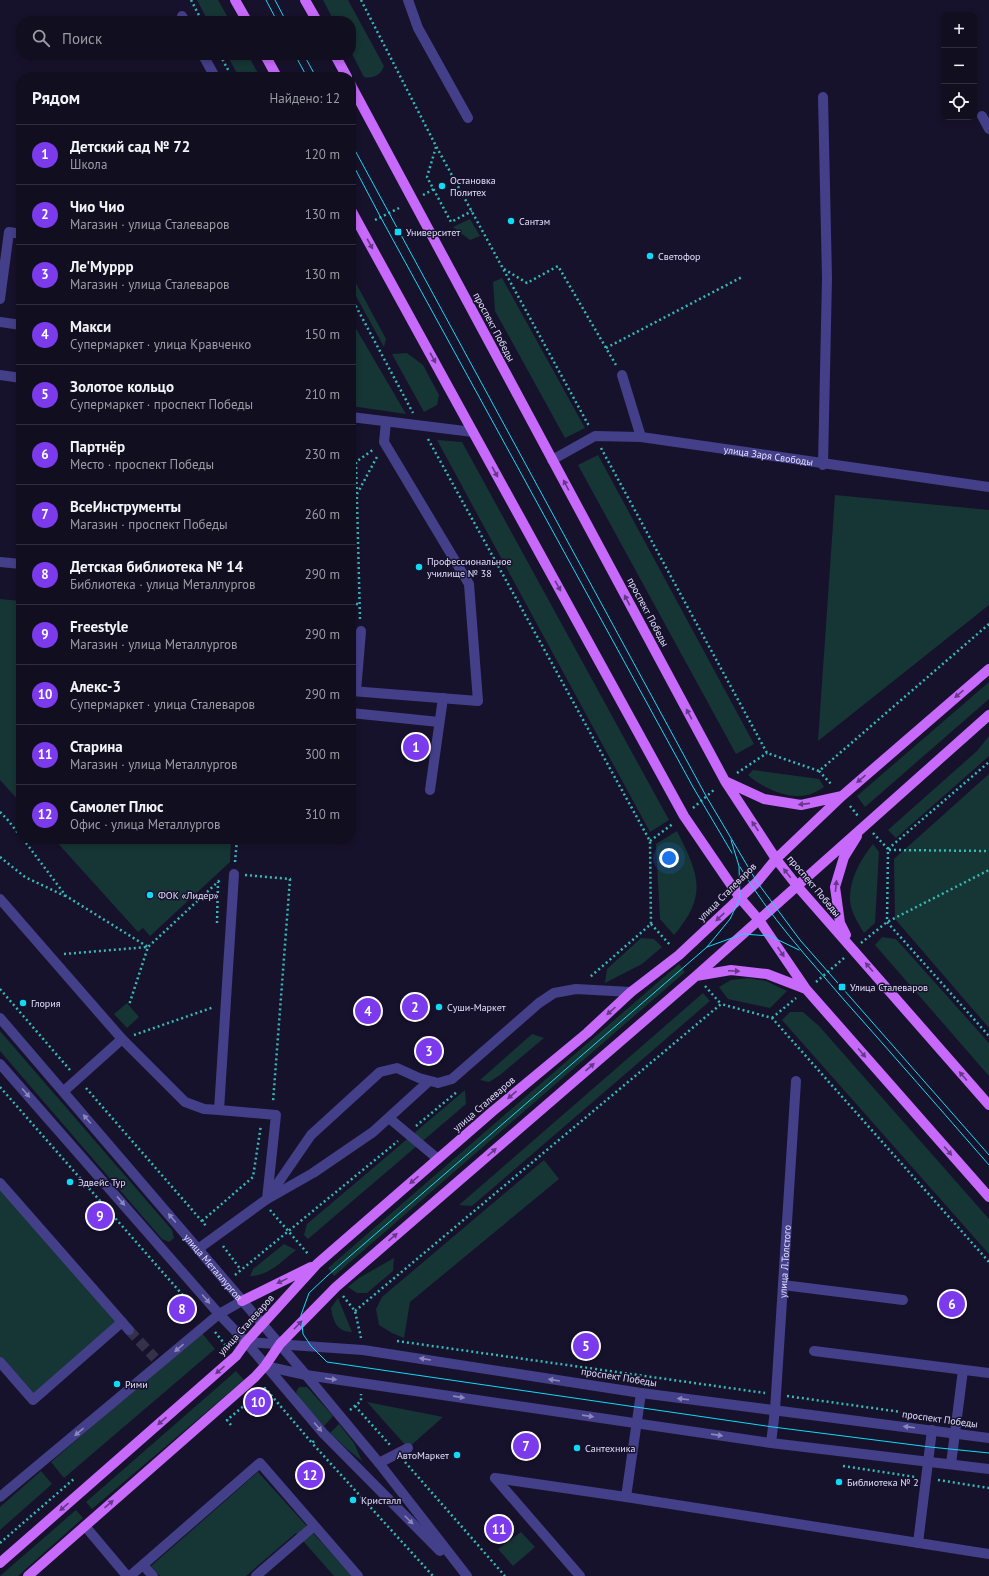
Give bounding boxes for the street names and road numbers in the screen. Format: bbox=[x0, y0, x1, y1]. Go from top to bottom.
street label: проспект Победы bbox=[470, 290, 518, 364]
street label: улица Заря Свободы bbox=[723, 442, 814, 468]
street label: проспект Победы bbox=[624, 575, 672, 649]
street label: проспект Победы bbox=[784, 853, 844, 919]
street label: улица Сталеваров bbox=[695, 860, 759, 924]
street label: улица Сталеваров bbox=[450, 1074, 518, 1134]
street label: улица Л.Толстого bbox=[776, 1225, 793, 1299]
street label: улица Металлургов bbox=[181, 1231, 246, 1303]
street label: улица Сталеваров bbox=[215, 1292, 277, 1358]
street label: проспект Победы bbox=[580, 1365, 658, 1389]
street label: проспект Победы bbox=[901, 1407, 979, 1431]

